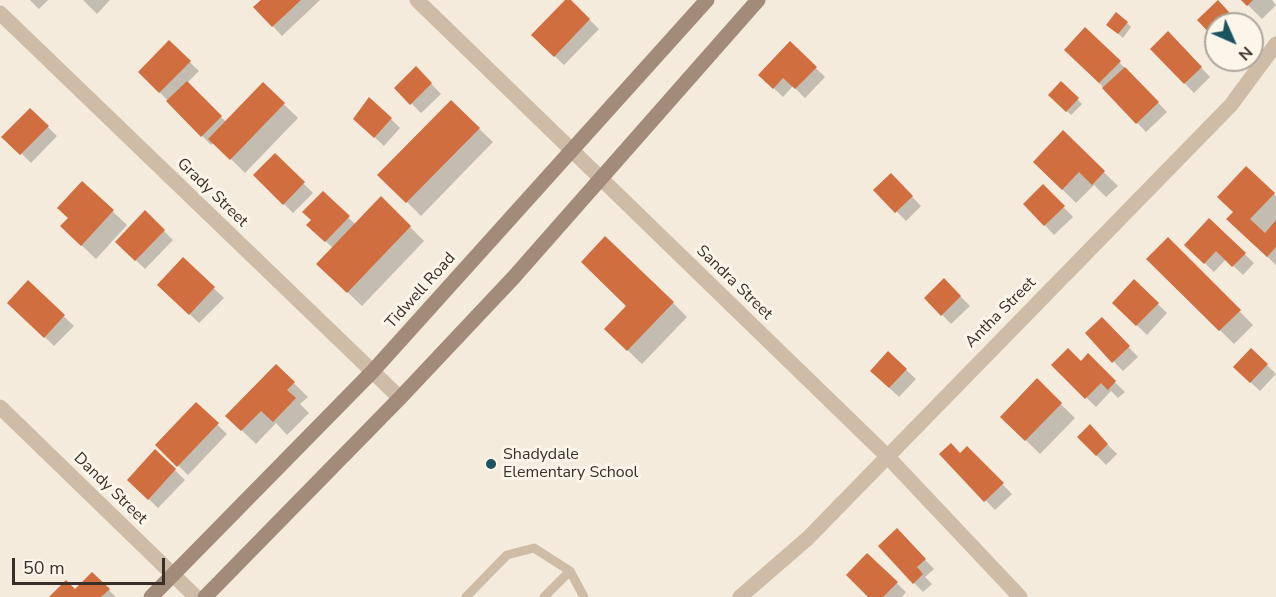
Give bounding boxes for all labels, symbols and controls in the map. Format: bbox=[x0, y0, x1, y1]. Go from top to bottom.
north arrow bbox=[1204, 12, 1264, 72]
text: N bbox=[1233, 41, 1257, 65]
street label: Grady Street bbox=[173, 154, 251, 232]
street label: Sandra Street bbox=[692, 242, 776, 324]
street label: Tidwell Road bbox=[382, 249, 460, 333]
street label: Antha Street bbox=[962, 274, 1040, 352]
place label: Shadydale Elementary School bbox=[503, 445, 638, 483]
street label: Dandy Street bbox=[69, 449, 151, 529]
marker: Shadydale Elementary School bbox=[484, 457, 498, 471]
scale bar bbox=[15, 546, 168, 584]
text: 50 m bbox=[23, 556, 65, 580]

